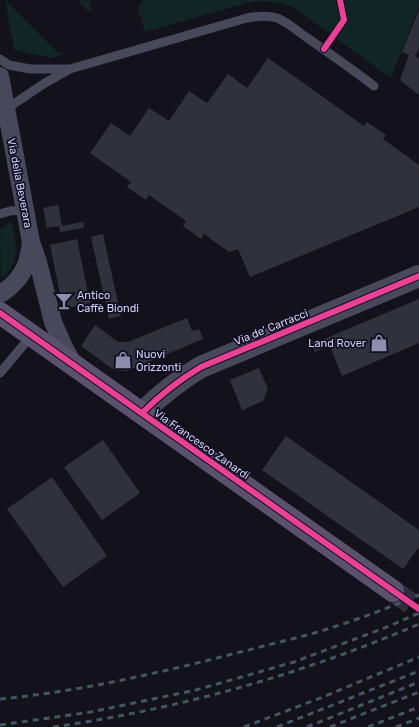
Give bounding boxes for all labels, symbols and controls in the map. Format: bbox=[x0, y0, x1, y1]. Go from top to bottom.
street label: Via della Beverara bbox=[4, 137, 35, 229]
place label: Antico Caffè Biondi bbox=[77, 289, 139, 315]
bar icon: Antico Caffè Biondi bbox=[54, 291, 74, 311]
street label: Via de' Carracci bbox=[232, 307, 310, 348]
shop icon: Land Rover bbox=[369, 333, 389, 353]
place label: Land Rover bbox=[308, 337, 367, 350]
place label: Nuovi Orizzonti bbox=[136, 348, 181, 374]
shop icon: Nuovi Orizzonti bbox=[113, 350, 133, 370]
street label: Via Francesco Zanardi bbox=[152, 407, 252, 482]

